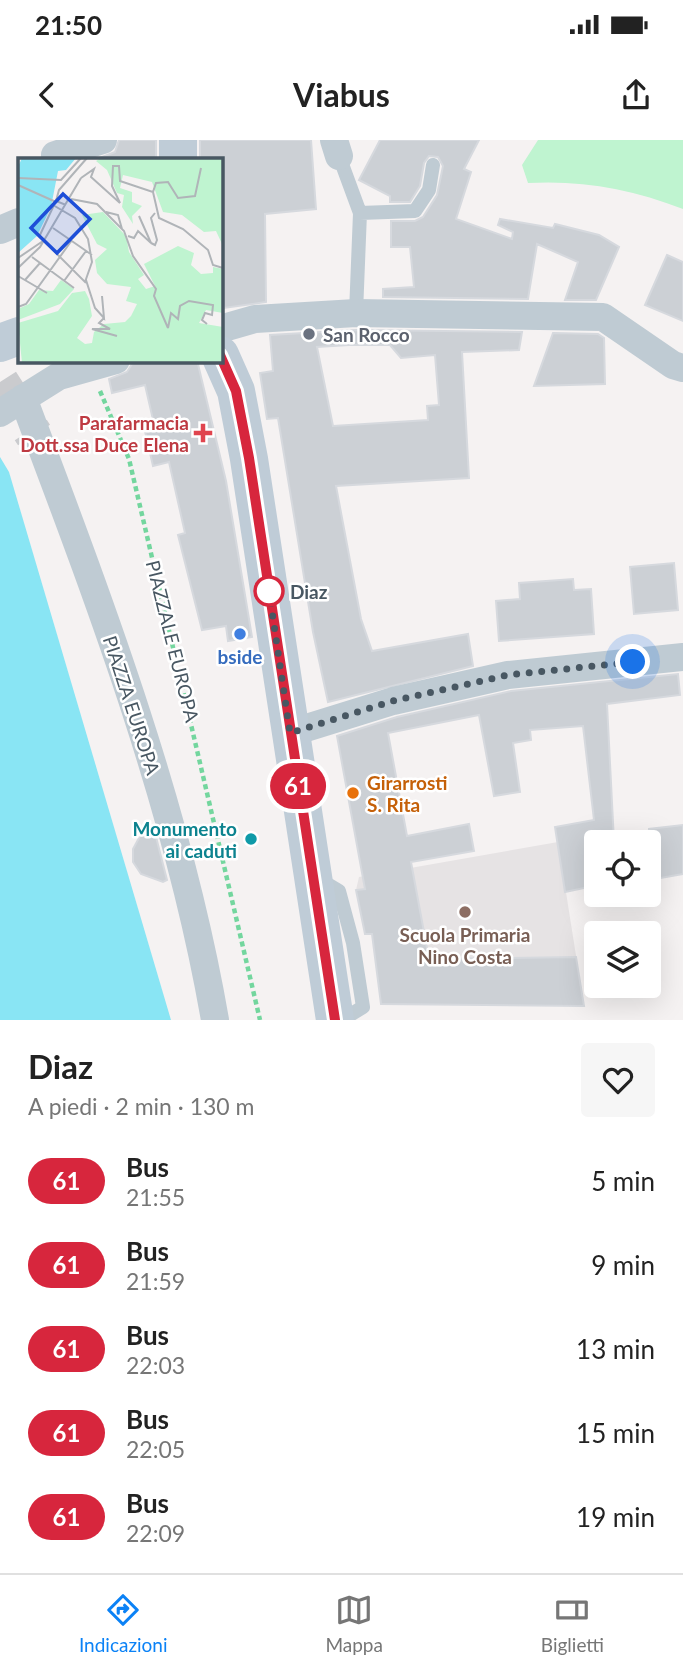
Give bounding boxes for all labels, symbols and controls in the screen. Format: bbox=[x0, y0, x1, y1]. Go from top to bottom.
text: 21:50 bbox=[35, 9, 102, 41]
text: Viabus bbox=[293, 75, 390, 114]
icon: back bbox=[28, 76, 66, 114]
icon: share bbox=[617, 76, 655, 114]
inset map bbox=[18, 158, 222, 362]
place label: San Rocco bbox=[323, 323, 410, 346]
marker: San Rocco bbox=[301, 326, 317, 342]
place label: Parafarmacia Dott.ssa Duce Elena bbox=[20, 411, 189, 456]
marker: Parafarmacia Dott.ssa Duce Elena bbox=[195, 425, 211, 441]
street label: PIAZZALE EUROPA bbox=[142, 558, 204, 725]
marker: Diaz bbox=[254, 576, 284, 606]
place label: Diaz bbox=[290, 580, 328, 603]
marker: bside bbox=[232, 626, 248, 642]
street label: PIAZZA EUROPA bbox=[99, 633, 165, 778]
your location bbox=[615, 644, 650, 679]
place label: bside bbox=[218, 645, 262, 668]
line badge: 61 bbox=[266, 763, 330, 809]
text: 61 bbox=[284, 771, 312, 800]
place label: Girarrosti S. Rita bbox=[367, 771, 448, 816]
marker: Girarrosti S. Rita bbox=[345, 785, 361, 801]
place label: Monumento ai caduti bbox=[132, 817, 237, 862]
map controls bbox=[584, 830, 661, 998]
button: locate bbox=[584, 830, 661, 907]
marker: Monumento ai caduti bbox=[243, 831, 259, 847]
marker: Scuola Primaria Nino Costa bbox=[457, 904, 473, 920]
button: layers bbox=[584, 921, 661, 998]
place label: Scuola Primaria Nino Costa bbox=[400, 923, 530, 968]
button: heart bbox=[581, 1043, 655, 1117]
text: Diaz bbox=[28, 1046, 93, 1086]
text: A piedi · 2 min · 130 m bbox=[28, 1092, 254, 1120]
text: Bus bbox=[126, 1151, 169, 1183]
text: 5 min bbox=[591, 1165, 655, 1197]
text: 61 bbox=[53, 1166, 80, 1195]
text: 21:55 bbox=[126, 1183, 185, 1211]
text: Bus bbox=[126, 1235, 169, 1267]
text: 9 min bbox=[591, 1249, 655, 1281]
text: 61 bbox=[53, 1250, 80, 1279]
text: 21:59 bbox=[126, 1267, 185, 1295]
text: Bus bbox=[126, 1319, 169, 1351]
text: 13 min bbox=[576, 1333, 655, 1365]
text: 61 bbox=[53, 1334, 80, 1363]
text: 22:03 bbox=[126, 1351, 185, 1379]
text: Bus bbox=[126, 1403, 169, 1435]
text: 15 min bbox=[576, 1417, 655, 1449]
text: 61 bbox=[53, 1418, 80, 1447]
text: 22:05 bbox=[126, 1435, 185, 1463]
text: Bus bbox=[126, 1487, 169, 1519]
text: 19 min bbox=[576, 1501, 655, 1533]
text: 61 bbox=[53, 1502, 80, 1531]
text: 22:09 bbox=[126, 1519, 185, 1547]
tab: Indicazioni bbox=[79, 1591, 168, 1656]
tab: Mappa bbox=[325, 1591, 383, 1656]
tab: Biglietti bbox=[541, 1591, 604, 1656]

